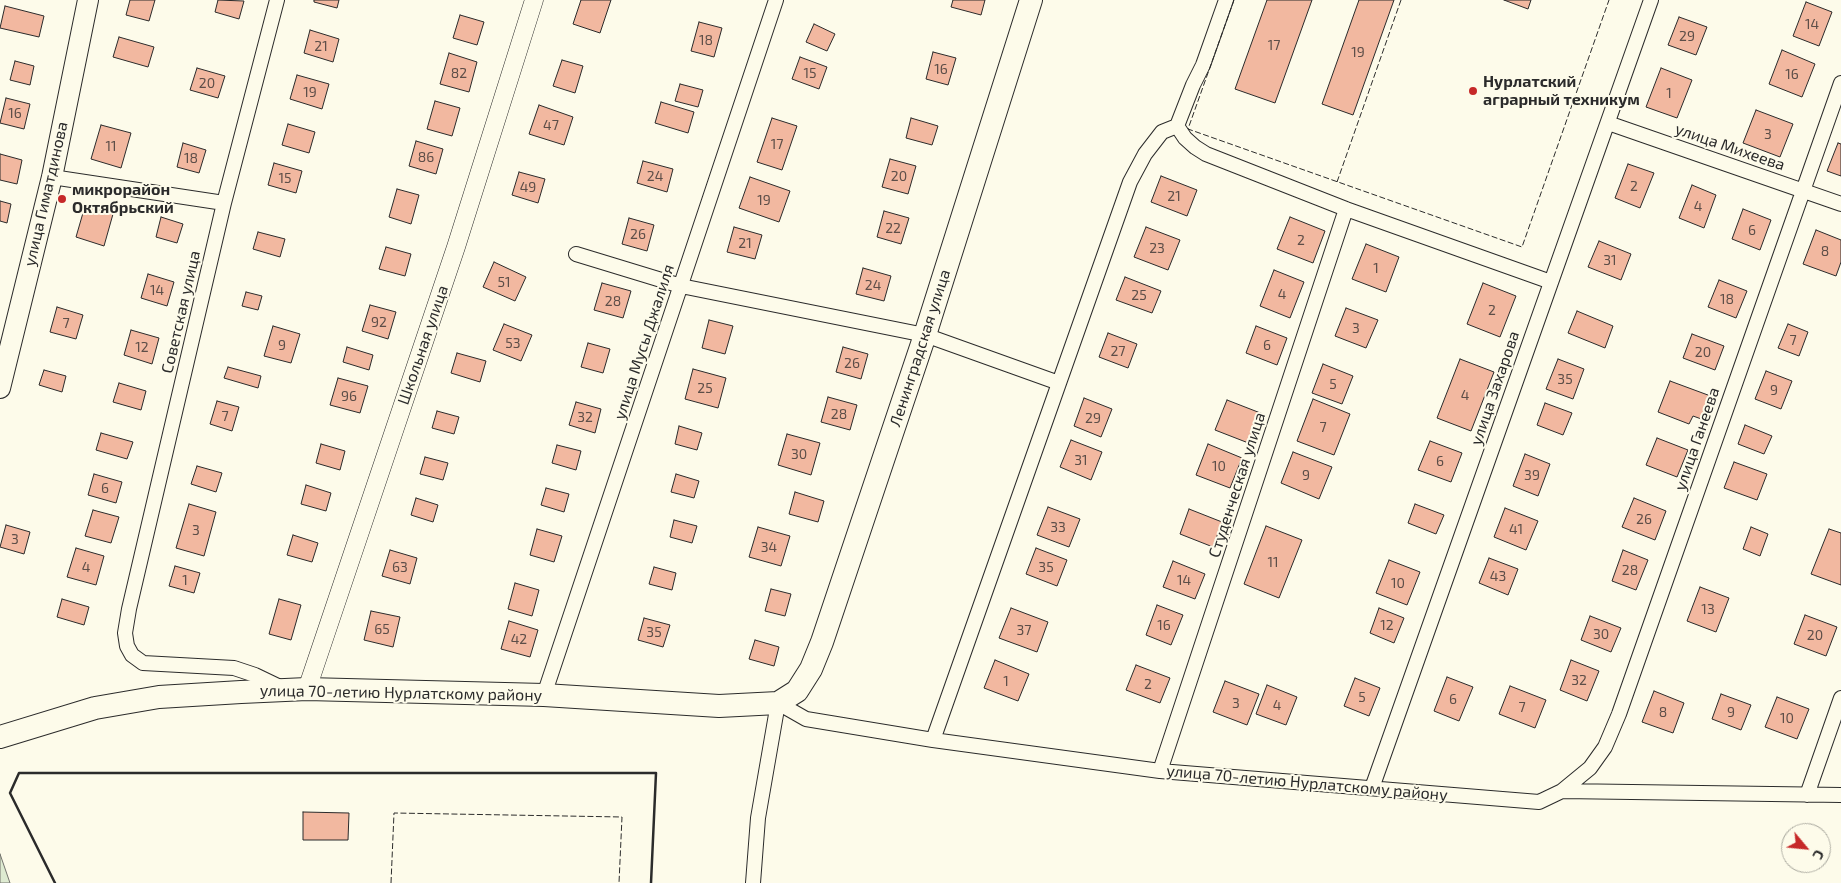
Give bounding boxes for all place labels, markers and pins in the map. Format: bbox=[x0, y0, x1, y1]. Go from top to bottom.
place label: Нурлатский аграрный техникум bbox=[1483, 72, 1640, 110]
marker: Нурлатский аграрный техникум bbox=[1467, 85, 1479, 97]
place label: микрорайон Октябрьский bbox=[72, 180, 174, 218]
marker: микрорайон Октябрьский bbox=[56, 193, 68, 205]

